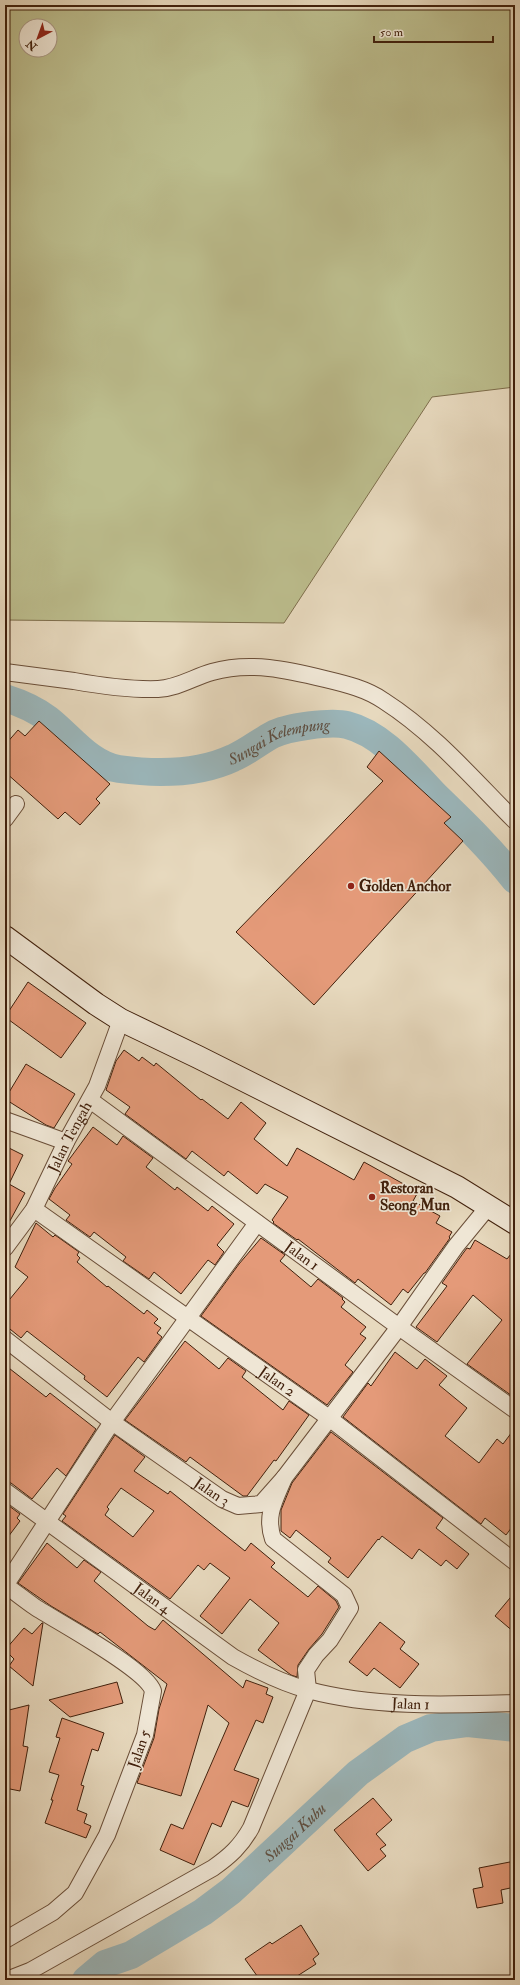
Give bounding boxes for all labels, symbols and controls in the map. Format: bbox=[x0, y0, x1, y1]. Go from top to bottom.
north arrow bbox=[18, 18, 58, 58]
scale bar bbox=[374, 18, 493, 44]
text: 50 m bbox=[380, 25, 404, 40]
text: N bbox=[23, 36, 41, 54]
water label: Sungai Kelempung bbox=[224, 715, 331, 770]
place label: Golden Anchor bbox=[359, 877, 451, 896]
marker: Golden Anchor bbox=[346, 881, 356, 891]
street label: Jalan Tengah bbox=[43, 1098, 97, 1177]
place label: Restoran Seong Mun bbox=[380, 1179, 450, 1216]
marker: Restoran Seong Mun bbox=[367, 1192, 377, 1202]
street label: Jalan 1 bbox=[279, 1237, 323, 1275]
street label: Jalan 2 bbox=[253, 1362, 299, 1401]
street label: Jalan 3 bbox=[189, 1473, 232, 1511]
street label: Jalan 4 bbox=[128, 1578, 175, 1619]
street label: Jalan 1 bbox=[390, 1694, 430, 1714]
street label: Jalan 5 bbox=[124, 1727, 156, 1772]
water label: Sungai Kubu bbox=[259, 1799, 331, 1867]

